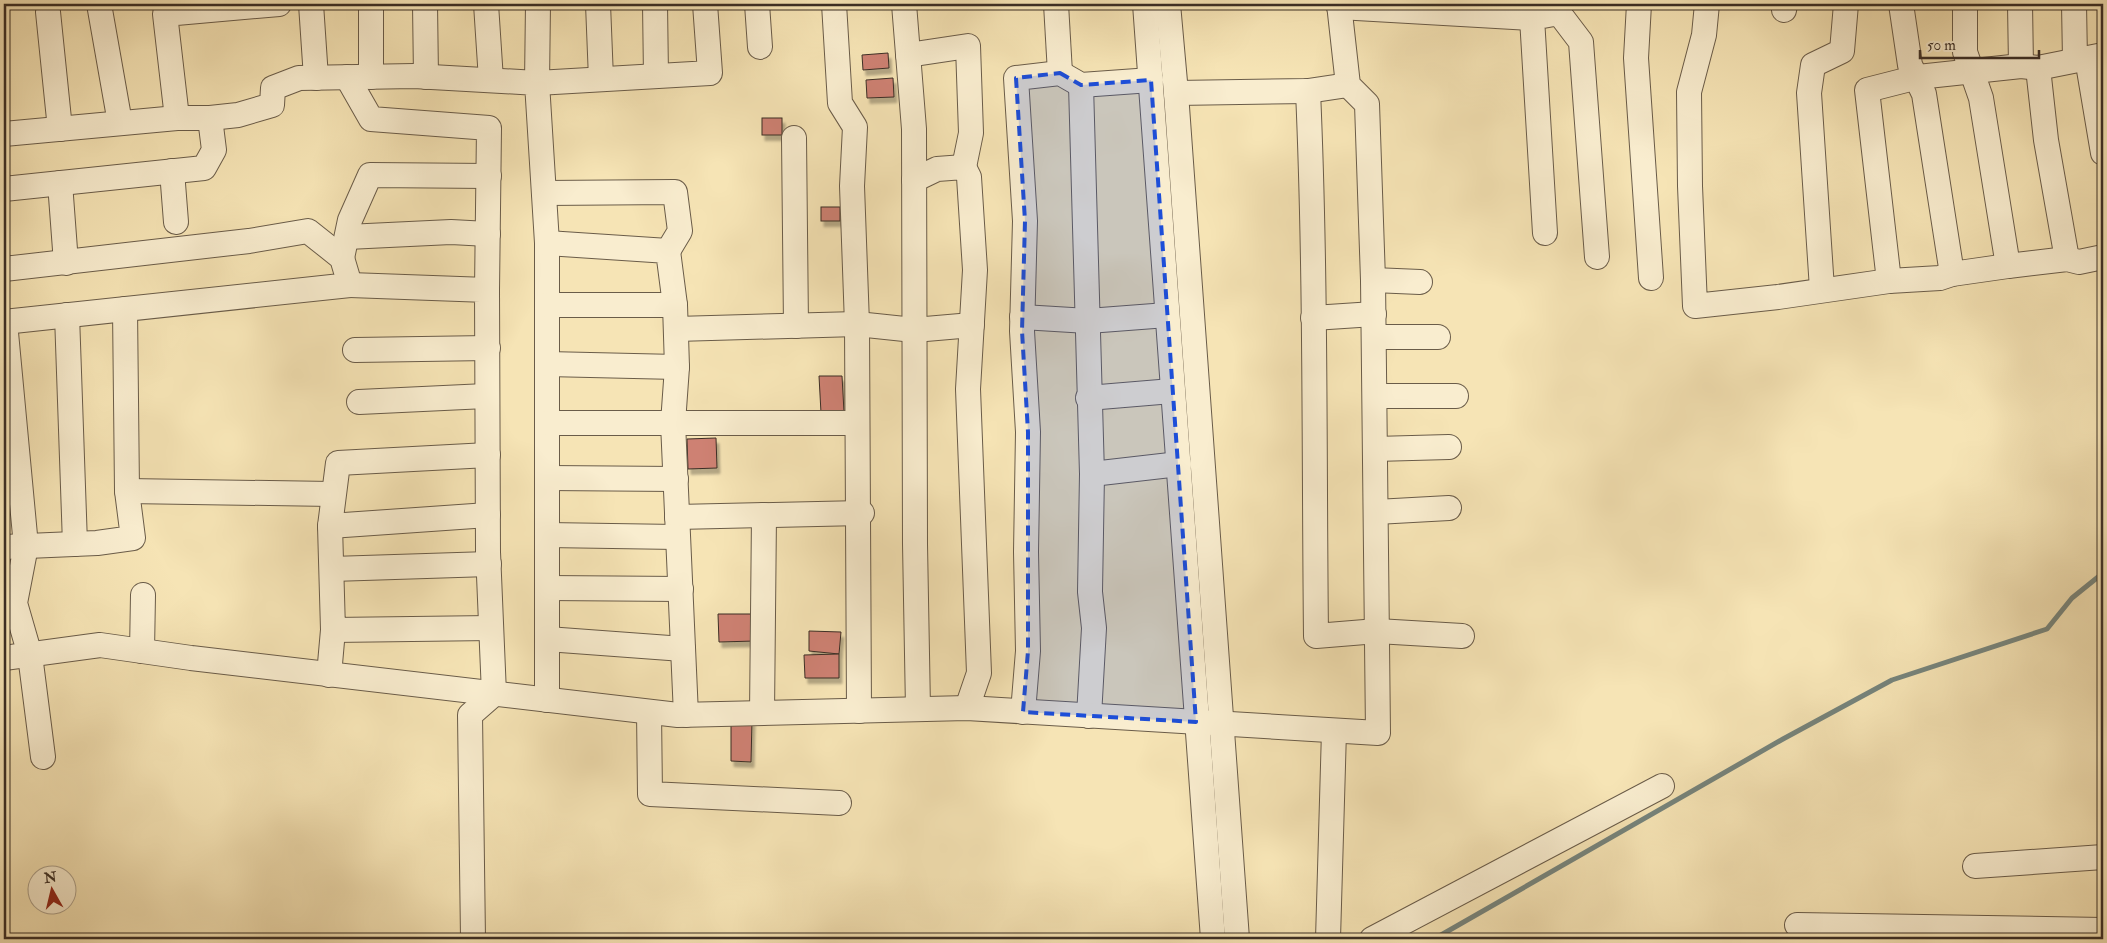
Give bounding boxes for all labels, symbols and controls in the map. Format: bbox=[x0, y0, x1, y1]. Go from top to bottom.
scale bar bbox=[1920, 28, 2038, 60]
text: 50 m bbox=[1927, 36, 1956, 55]
north arrow bbox=[28, 866, 78, 916]
text: N bbox=[42, 868, 58, 887]

